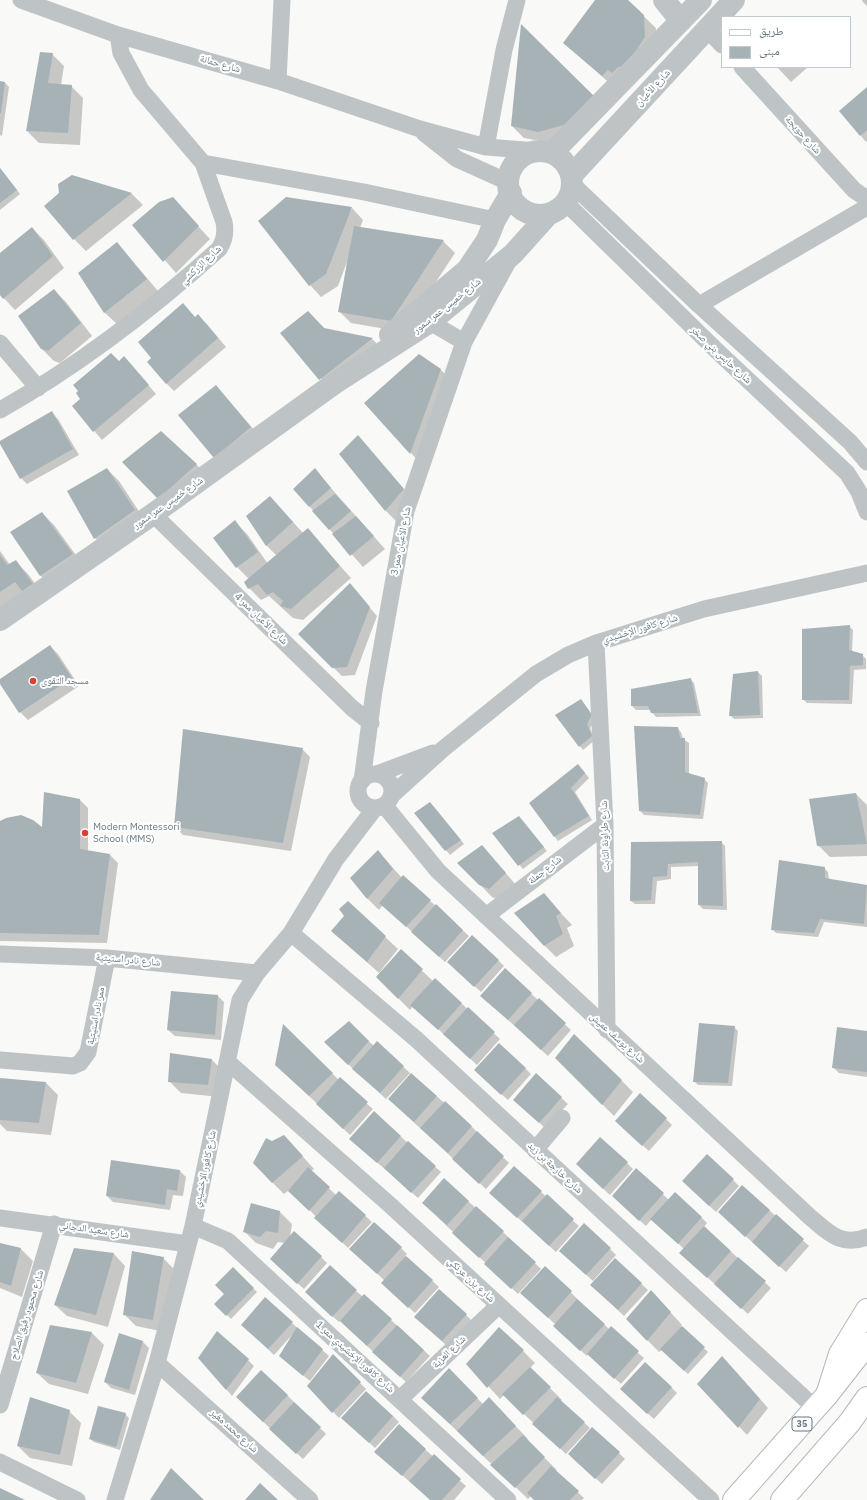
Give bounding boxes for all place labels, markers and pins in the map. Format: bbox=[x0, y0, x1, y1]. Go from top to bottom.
place label: مسجد التقوى bbox=[41, 675, 89, 687]
marker: مسجد التقوى bbox=[28, 676, 38, 686]
place label: Modern Montessori School (MMS) bbox=[93, 821, 180, 844]
marker: Modern Montessori School (MMS) bbox=[80, 828, 90, 838]

